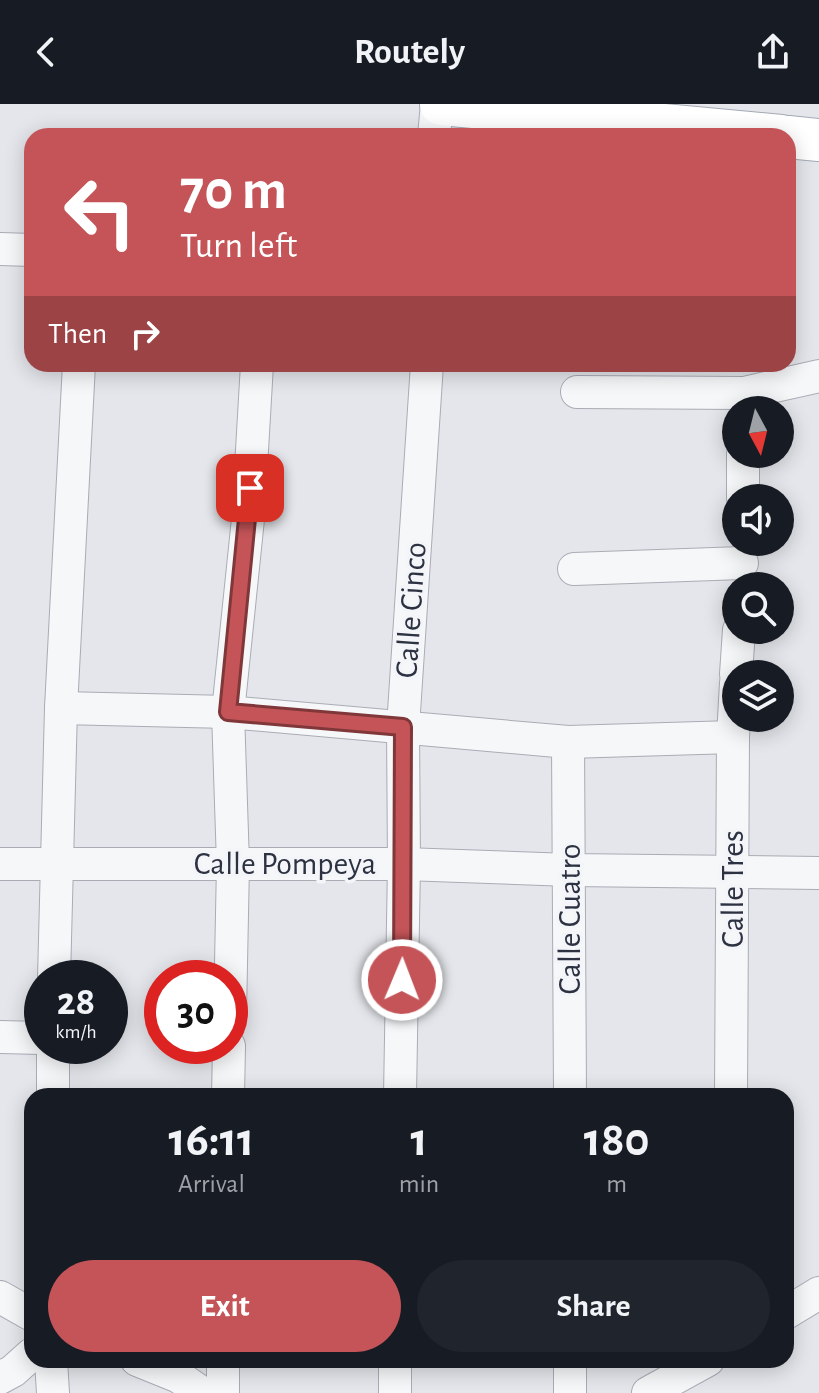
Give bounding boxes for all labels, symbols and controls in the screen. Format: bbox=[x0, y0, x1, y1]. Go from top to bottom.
icon: back bbox=[24, 30, 68, 74]
icon: share bbox=[751, 30, 795, 74]
text: Routely bbox=[354, 34, 465, 70]
icon: left bbox=[48, 160, 152, 264]
text: 70 m bbox=[180, 163, 287, 219]
text: Turn left bbox=[180, 228, 297, 264]
icon: right bbox=[123, 312, 167, 356]
text: Then bbox=[48, 319, 107, 349]
north arrow bbox=[722, 396, 794, 468]
map controls bbox=[722, 396, 794, 732]
pin bbox=[216, 454, 284, 522]
icon: arrive bbox=[228, 466, 272, 510]
button: sound bbox=[722, 484, 794, 556]
street label: Calle Cinco bbox=[390, 541, 432, 679]
button: search bbox=[722, 572, 794, 644]
button: layers bbox=[722, 660, 794, 732]
street label: Calle Tres bbox=[717, 830, 749, 948]
street label: Calle Cuatro bbox=[554, 844, 586, 994]
street label: Calle Pompeya bbox=[194, 848, 376, 880]
position arrow bbox=[360, 938, 444, 1022]
speed limit sign: 30 bbox=[144, 960, 248, 1064]
text: 28 bbox=[57, 982, 95, 1022]
text: km/h bbox=[55, 1022, 97, 1042]
text: 16:11 bbox=[168, 1117, 254, 1165]
text: 1 bbox=[410, 1117, 428, 1165]
text: 180 bbox=[584, 1117, 650, 1165]
text: Arrival bbox=[178, 1171, 245, 1197]
text: min bbox=[399, 1171, 439, 1197]
text: m bbox=[606, 1171, 627, 1197]
button: Exit bbox=[48, 1260, 401, 1352]
button: Share bbox=[417, 1260, 770, 1352]

